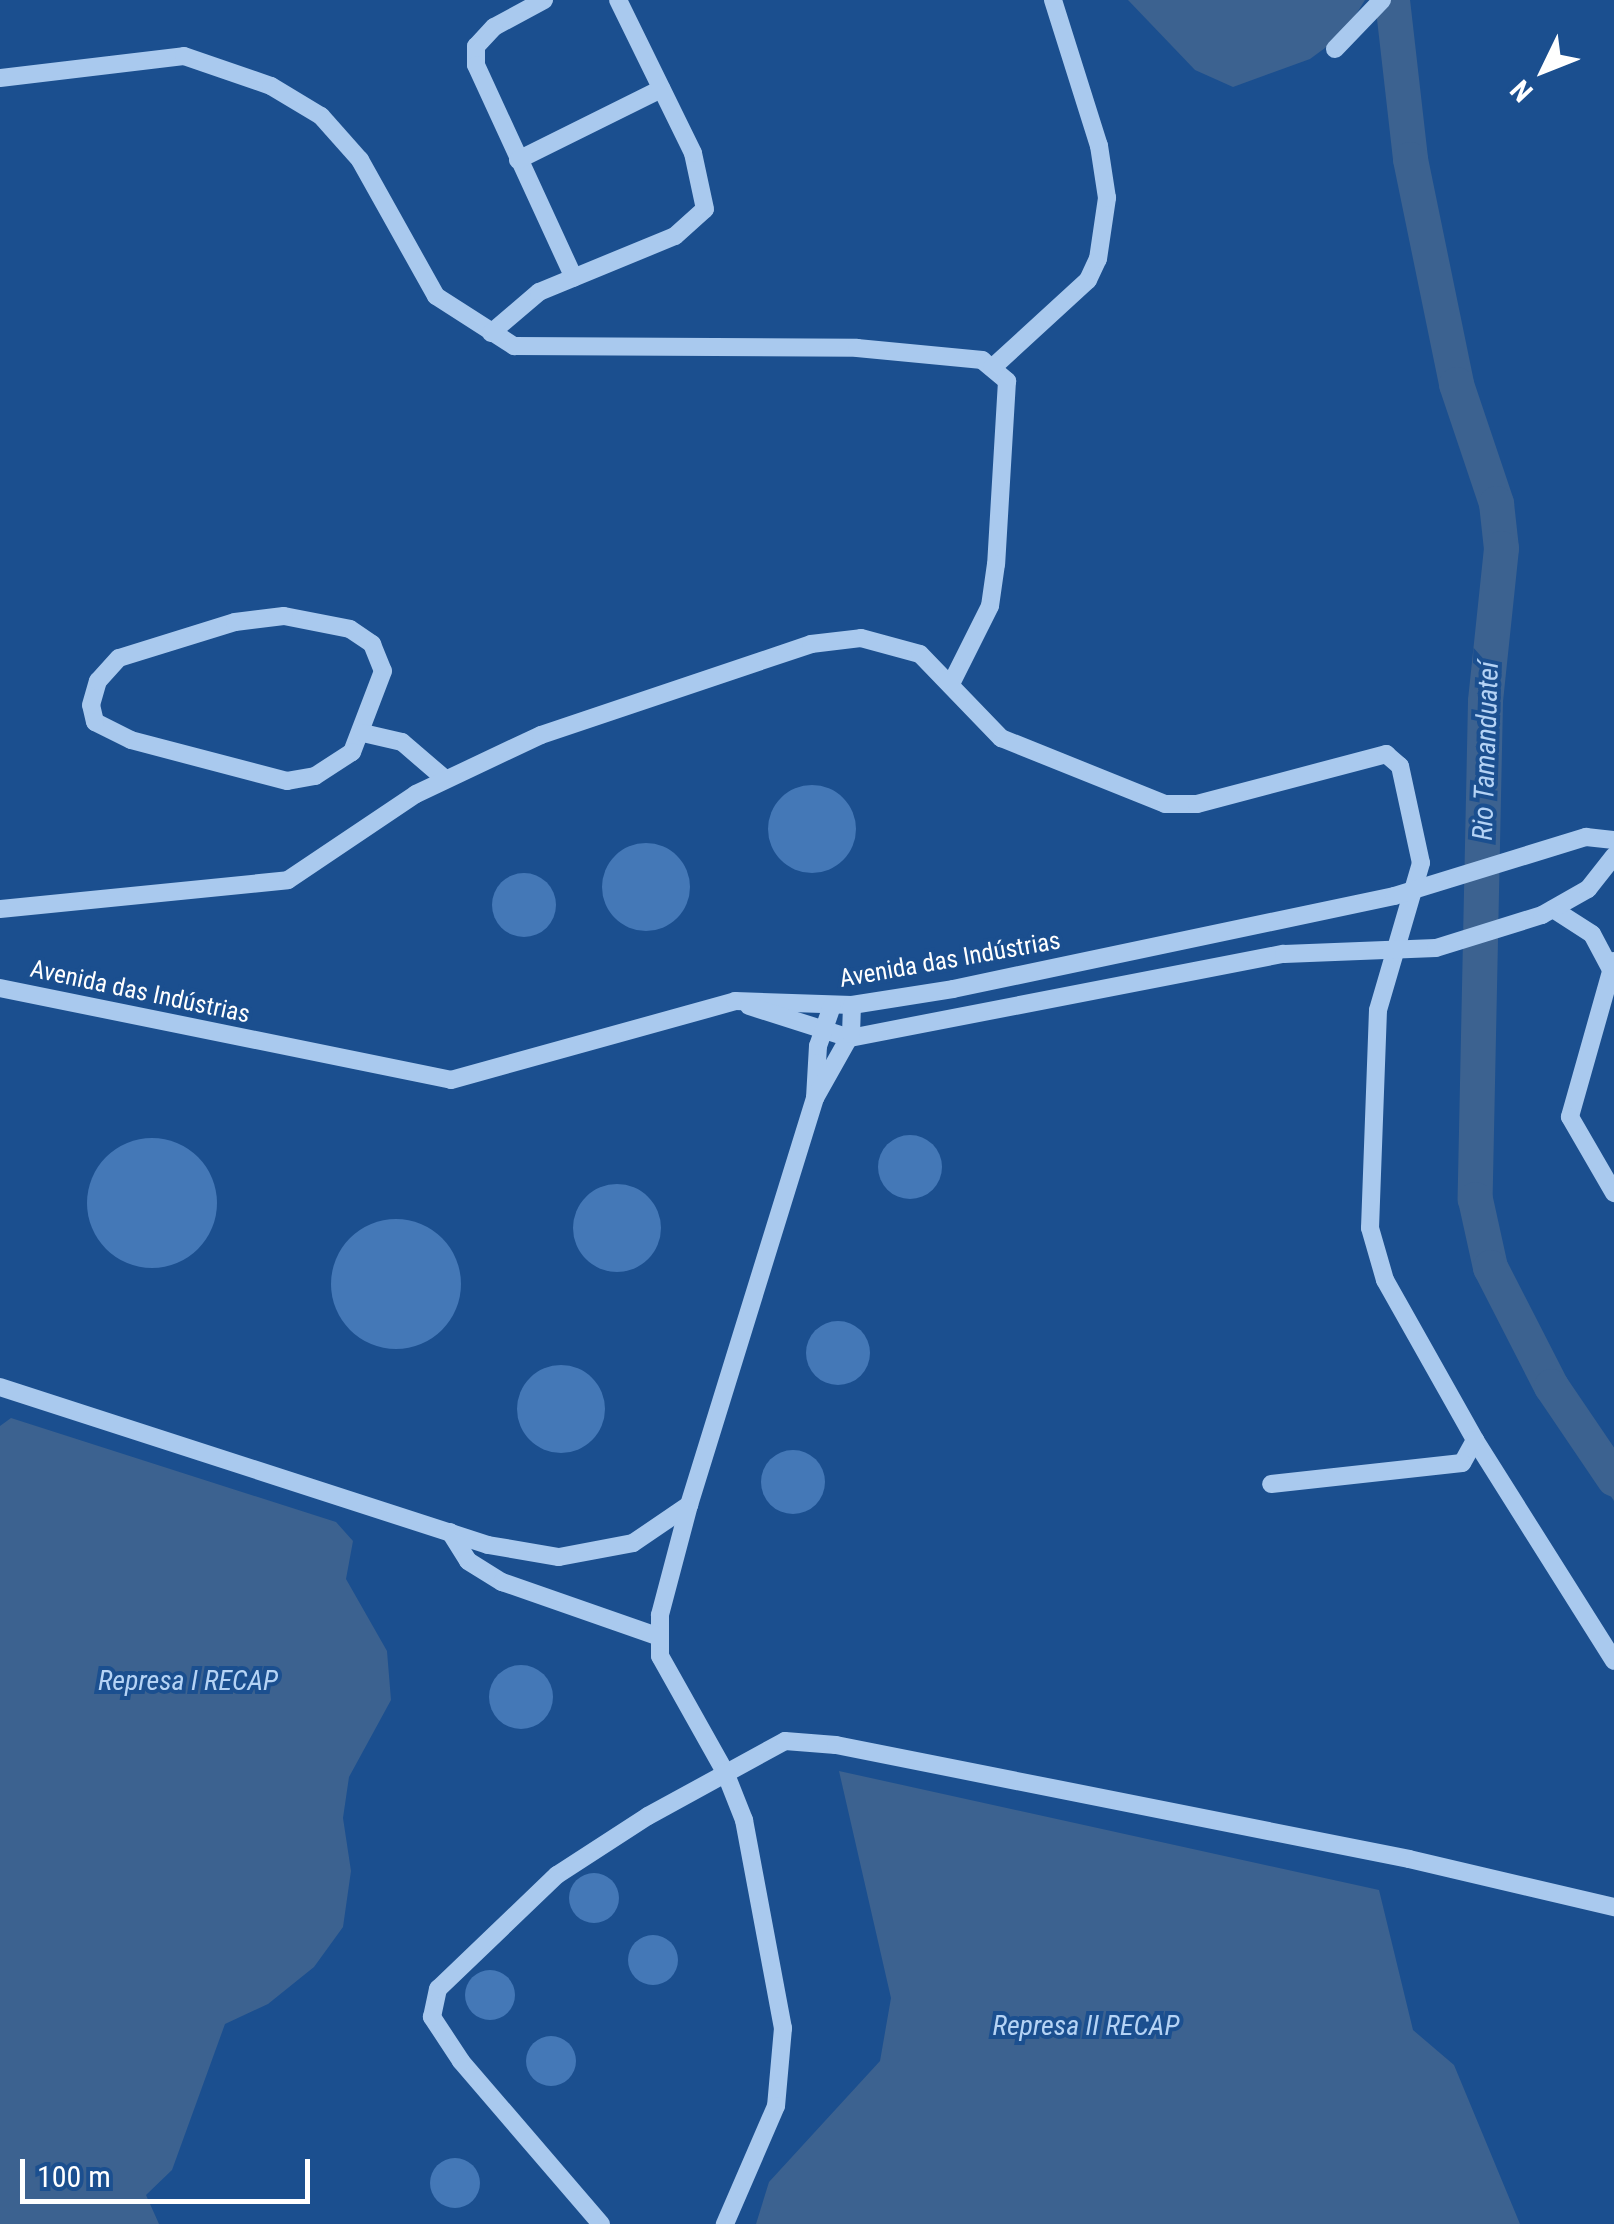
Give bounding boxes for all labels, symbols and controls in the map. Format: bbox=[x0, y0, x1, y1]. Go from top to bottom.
north arrow bbox=[1494, 20, 1594, 120]
text: N bbox=[1504, 73, 1540, 108]
water label: Rio Tamanduateí bbox=[1466, 661, 1506, 841]
street label: Avenida das Indústrias bbox=[837, 926, 1063, 994]
street label: Avenida das Indústrias bbox=[27, 954, 253, 1030]
water label: Represa I RECAP bbox=[98, 1664, 278, 1698]
water label: Represa II RECAP bbox=[992, 2009, 1180, 2043]
scale bar bbox=[25, 2139, 315, 2201]
text: 100 m bbox=[37, 2159, 111, 2194]

